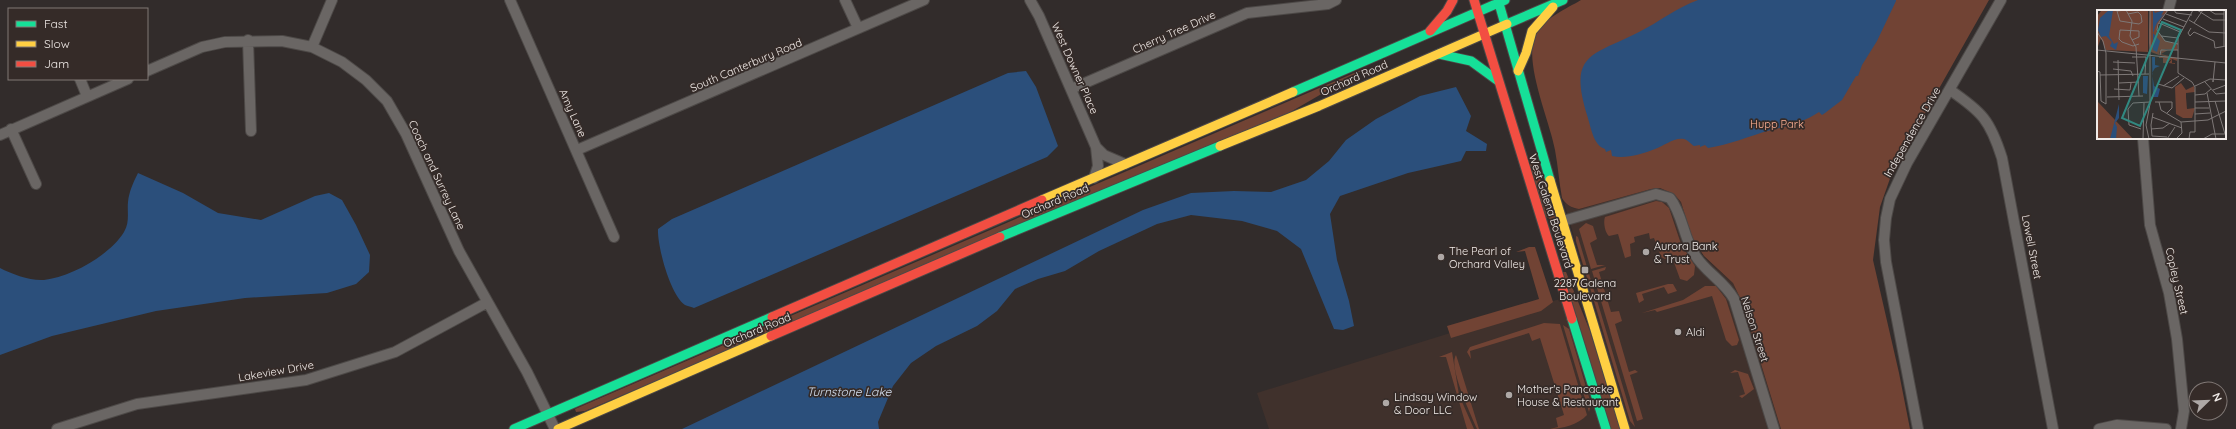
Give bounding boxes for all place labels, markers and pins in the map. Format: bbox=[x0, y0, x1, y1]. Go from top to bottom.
place label: Aurora Bank & Trust bbox=[1654, 239, 1718, 266]
place label: The Pearl of Orchard Valley bbox=[1449, 244, 1525, 271]
marker: Aurora Bank & Trust bbox=[1641, 247, 1651, 257]
marker: The Pearl of Orchard Valley bbox=[1436, 252, 1446, 262]
marker: 2287 Galena Boulevard bbox=[1580, 265, 1590, 275]
place label: 2287 Galena Boulevard bbox=[1554, 276, 1616, 303]
place label: Aldi bbox=[1686, 325, 1705, 339]
marker: Aldi bbox=[1673, 327, 1683, 337]
place label: Mother's Pancacke House & Restaurant bbox=[1517, 382, 1619, 409]
place label: Lindsay Window & Door LLC bbox=[1394, 390, 1477, 417]
marker: Mother's Pancacke House & Restaurant bbox=[1504, 390, 1514, 400]
marker: Lindsay Window & Door LLC bbox=[1381, 398, 1391, 408]

